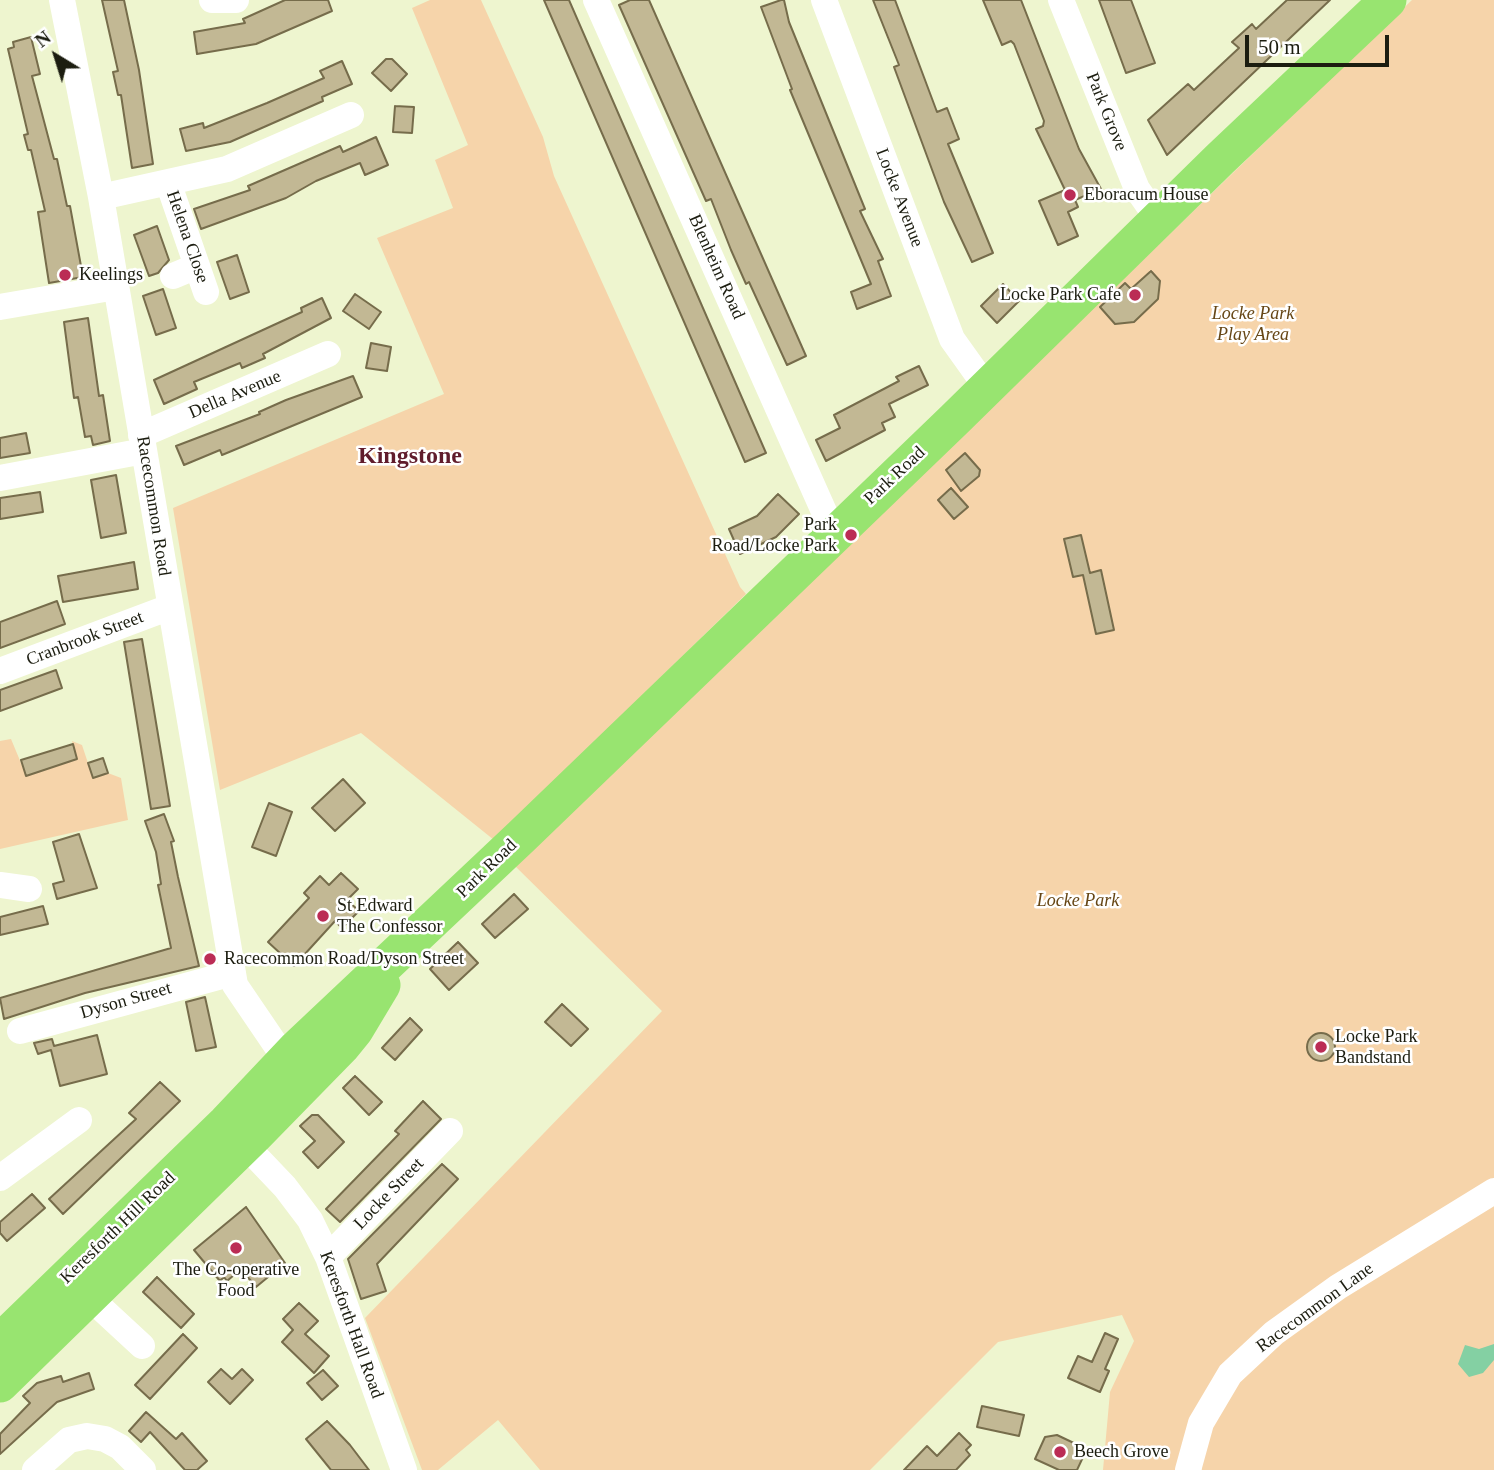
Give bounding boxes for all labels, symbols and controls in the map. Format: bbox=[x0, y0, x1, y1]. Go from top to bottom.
north arrow bbox=[21, 21, 91, 91]
scale bar bbox=[1249, 21, 1392, 65]
text: N bbox=[31, 27, 55, 52]
text: 50 m bbox=[1258, 35, 1301, 59]
street label: Park Grove bbox=[1081, 70, 1131, 154]
street label: Locke Avenue bbox=[870, 146, 928, 250]
place label: Eboracum House bbox=[1084, 184, 1208, 206]
marker: Eboracum House bbox=[1062, 187, 1078, 203]
street label: Helena Close bbox=[161, 188, 213, 286]
street label: Blenheim Road bbox=[683, 211, 749, 323]
place label: Keelings bbox=[79, 264, 143, 286]
marker: Keelings bbox=[57, 267, 73, 283]
place label: Locke Park Cafe bbox=[1000, 284, 1121, 306]
marker: Locke Park Cafe bbox=[1127, 287, 1143, 303]
park label: Locke Park Play Area bbox=[1212, 303, 1294, 346]
street label: Della Avenue bbox=[186, 366, 284, 424]
street label: Racecommon Road bbox=[131, 434, 175, 578]
street label: Park Road bbox=[860, 442, 930, 510]
district label: Kingstone bbox=[358, 443, 462, 471]
place label: Park Road/Locke Park bbox=[712, 514, 837, 556]
marker: Park Road/Locke Park bbox=[843, 527, 859, 543]
street label: Cranbrook Street bbox=[23, 607, 147, 671]
street label: Park Road bbox=[452, 835, 522, 903]
park label: Locke Park bbox=[1037, 890, 1119, 912]
place label: St Edward The Confessor bbox=[337, 895, 442, 937]
marker: St Edward The Confessor bbox=[315, 908, 331, 924]
place label: Racecommon Road/Dyson Street bbox=[224, 948, 464, 970]
marker: Racecommon Road/Dyson Street bbox=[202, 951, 218, 967]
street label: Dyson Street bbox=[78, 978, 174, 1024]
place label: Locke Park Bandstand bbox=[1335, 1026, 1417, 1068]
marker: Locke Park Bandstand bbox=[1313, 1039, 1329, 1055]
street label: Locke Street bbox=[349, 1154, 429, 1234]
street label: Keresforth Hill Road bbox=[56, 1167, 180, 1289]
marker: The Co-operative Food bbox=[228, 1240, 244, 1256]
street label: Keresforth Hall Road bbox=[314, 1249, 388, 1401]
street label: Racecommon Lane bbox=[1252, 1258, 1378, 1358]
place label: The Co-operative Food bbox=[173, 1259, 299, 1302]
place label: Beech Grove bbox=[1074, 1441, 1168, 1463]
marker: Beech Grove bbox=[1052, 1444, 1068, 1460]

